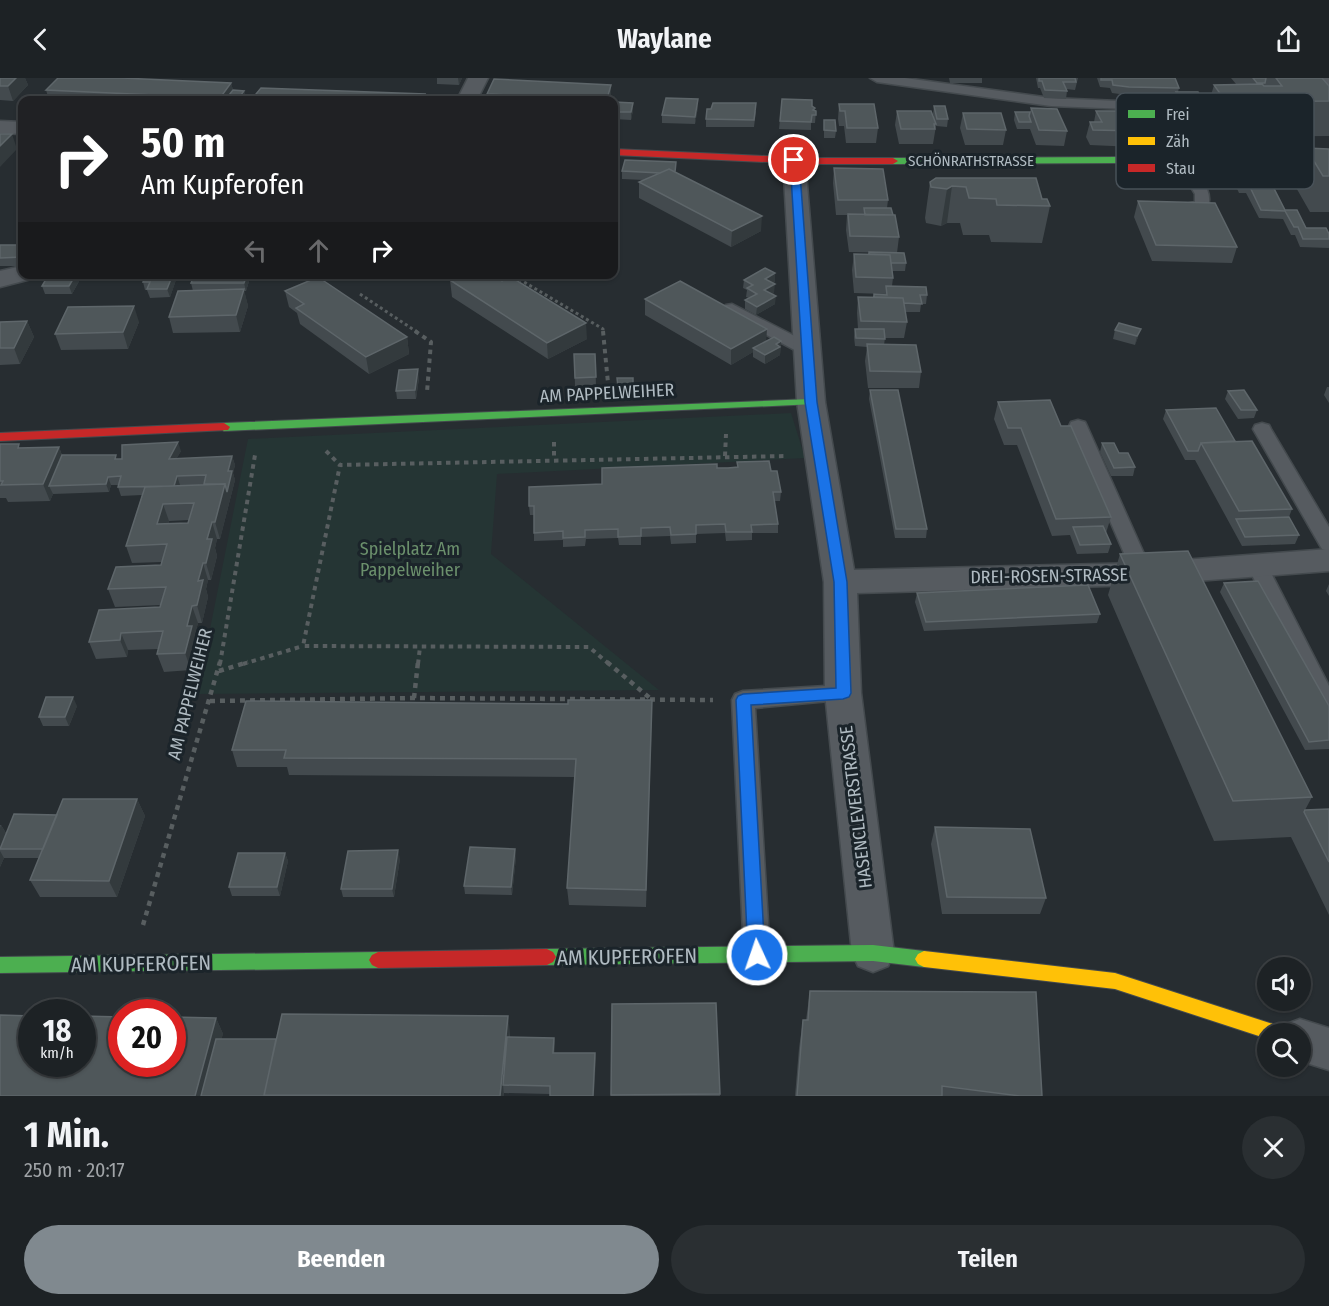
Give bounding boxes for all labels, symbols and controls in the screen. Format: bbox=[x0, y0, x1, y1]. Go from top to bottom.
icon: back bbox=[24, 23, 57, 56]
text: Waylane bbox=[617, 23, 712, 55]
icon: share bbox=[1272, 23, 1305, 56]
legend bbox=[1116, 93, 1314, 189]
text: Frei bbox=[1166, 105, 1190, 124]
text: 50 m bbox=[141, 118, 225, 168]
icon: right bbox=[42, 120, 120, 198]
text: Zäh bbox=[1166, 132, 1190, 151]
pin bbox=[768, 134, 819, 185]
icon: arrive bbox=[777, 143, 810, 176]
street label: SCHÖNRATHSTRASSE bbox=[908, 152, 1034, 170]
text: Stau bbox=[1166, 159, 1195, 178]
text: Am Kupferofen bbox=[141, 169, 305, 201]
icon: left bbox=[239, 234, 272, 267]
icon: ahead bbox=[302, 234, 335, 267]
icon: right bbox=[365, 234, 398, 267]
street label: AM PAPPELWEIHER bbox=[539, 378, 675, 408]
park label: Spielplatz Am Pappelweiher bbox=[360, 538, 461, 581]
street label: DREI-ROSEN-STRASSE bbox=[970, 564, 1128, 588]
street label: AM PAPPELWEIHER bbox=[163, 626, 217, 762]
street label: HASENCLEVERSTRASSE bbox=[835, 724, 877, 890]
position arrow bbox=[725, 923, 789, 987]
street label: AM KUPFEROFEN bbox=[557, 943, 697, 971]
street label: AM KUPFEROFEN bbox=[71, 950, 211, 978]
map controls bbox=[1257, 957, 1311, 1077]
button: sound bbox=[1257, 957, 1311, 1011]
speed limit sign: 20 bbox=[108, 999, 186, 1077]
text: 18 bbox=[43, 1013, 71, 1049]
button: search bbox=[1257, 1023, 1311, 1077]
text: km/h bbox=[40, 1044, 74, 1062]
text: 1 Min. bbox=[24, 1113, 109, 1157]
button: close bbox=[1242, 1116, 1305, 1179]
text: 250 m · 20:17 bbox=[24, 1158, 125, 1182]
button: Beenden bbox=[24, 1225, 659, 1294]
button: Teilen bbox=[671, 1225, 1305, 1294]

